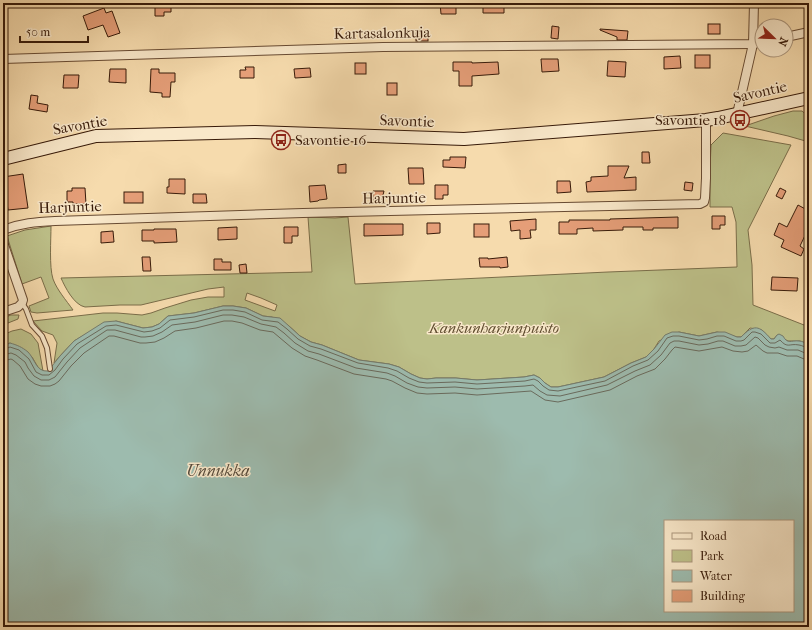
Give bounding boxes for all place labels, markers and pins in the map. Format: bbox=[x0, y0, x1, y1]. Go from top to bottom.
bus stop icon: Savontie 18 bbox=[729, 109, 751, 131]
place label: Savontie 18 bbox=[655, 111, 726, 129]
bus stop icon: Savontie 16 bbox=[270, 129, 292, 151]
place label: Savontie 16 bbox=[295, 131, 367, 149]

